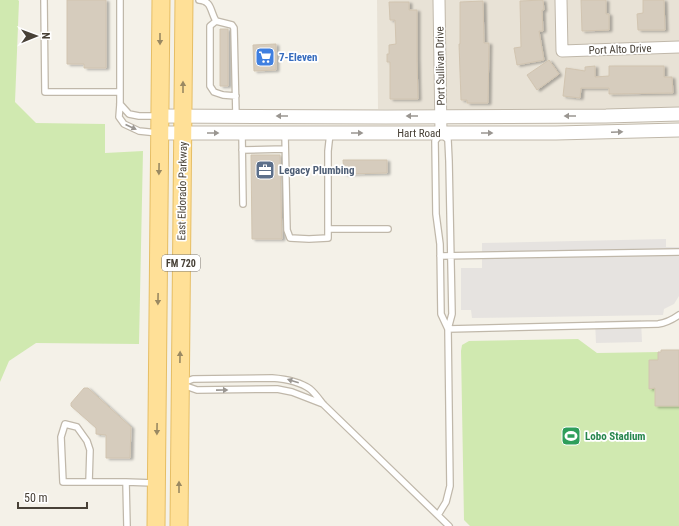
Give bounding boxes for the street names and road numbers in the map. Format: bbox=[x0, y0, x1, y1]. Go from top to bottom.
street label: Port Sullivan Drive bbox=[433, 26, 448, 106]
street label: Port Alto Drive bbox=[588, 42, 652, 57]
street label: Hart Road bbox=[397, 127, 441, 140]
street label: East Eldorado Parkway bbox=[175, 141, 190, 241]
road number: FM 720 bbox=[162, 255, 200, 271]

